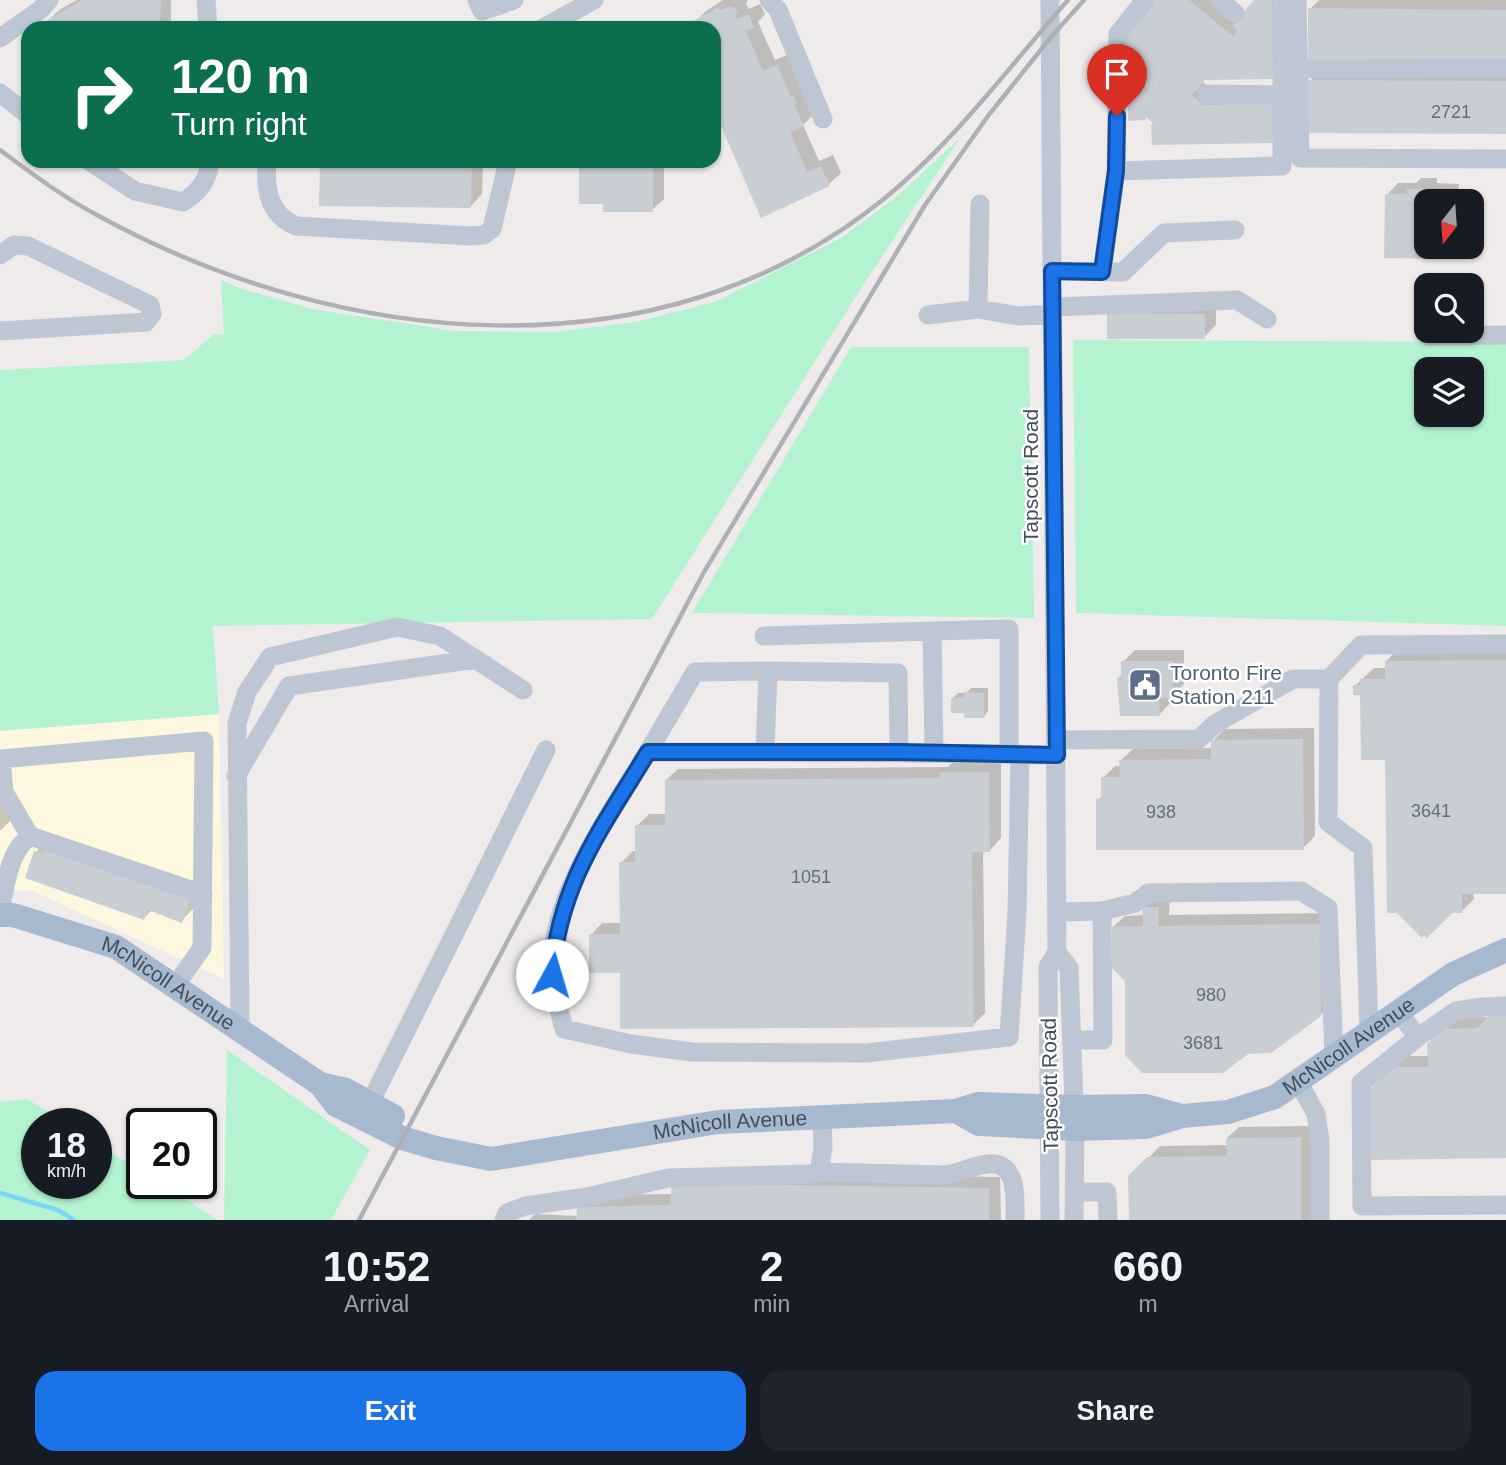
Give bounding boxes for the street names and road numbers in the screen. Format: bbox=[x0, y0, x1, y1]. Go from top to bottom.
street label: Tapscott Road bbox=[1019, 409, 1042, 543]
street label: McNicoll Avenue bbox=[99, 931, 239, 1035]
street label: McNicoll Avenue bbox=[1278, 992, 1418, 1099]
street label: Tapscott Road bbox=[1037, 1018, 1062, 1152]
street label: McNicoll Avenue bbox=[651, 1106, 808, 1143]

